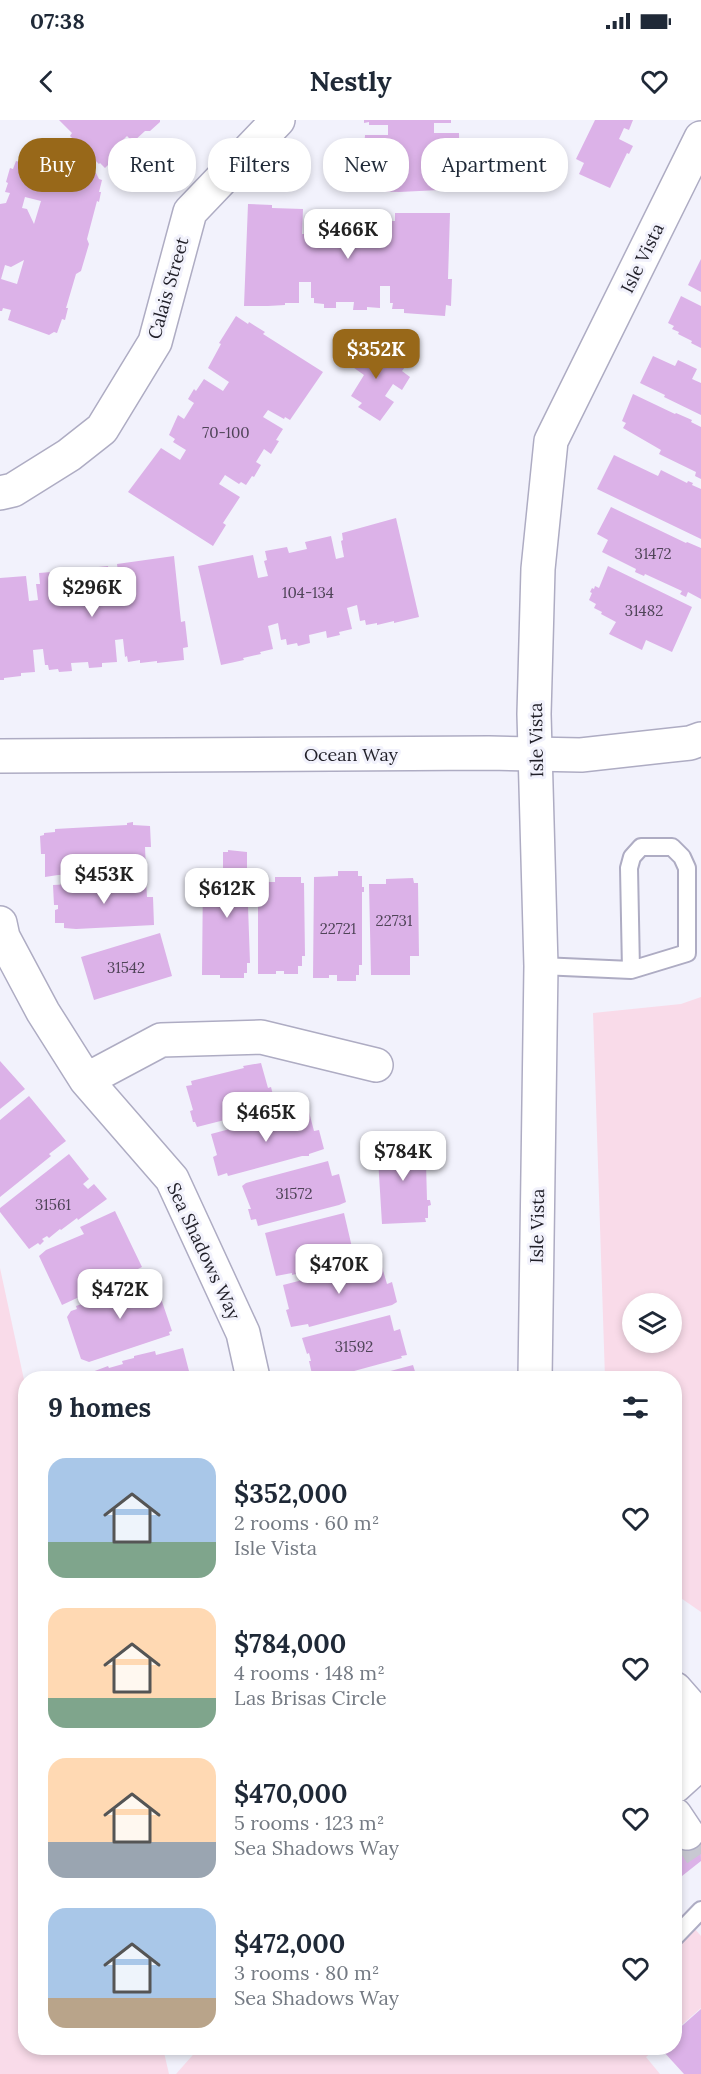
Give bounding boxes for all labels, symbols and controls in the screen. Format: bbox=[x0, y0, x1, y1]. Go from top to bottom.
text: 07:38 bbox=[30, 7, 85, 35]
text: Nestly bbox=[309, 64, 392, 98]
icon: back bbox=[30, 65, 63, 98]
icon: heart bbox=[638, 65, 671, 98]
chip: Buy bbox=[18, 138, 96, 192]
chip: Rent bbox=[108, 138, 196, 192]
chip: Filters bbox=[208, 138, 311, 192]
chip: New bbox=[323, 138, 409, 192]
chip: Apartment bbox=[421, 138, 568, 192]
pin: $466K bbox=[306, 209, 390, 260]
text: $466K bbox=[318, 216, 378, 241]
street label: Isle Vista bbox=[615, 219, 669, 297]
street label: Calais Street bbox=[142, 234, 194, 342]
pin: $352K bbox=[334, 329, 418, 380]
text: $352K bbox=[347, 336, 405, 361]
house number: 70-100 bbox=[202, 423, 250, 442]
house number: 31472 bbox=[635, 544, 671, 563]
pin: $296K bbox=[50, 567, 134, 618]
text: $296K bbox=[62, 574, 122, 599]
house number: 104-134 bbox=[282, 583, 334, 602]
house number: 31482 bbox=[625, 601, 663, 620]
street label: Isle Vista bbox=[524, 702, 548, 778]
street label: Ocean Way bbox=[304, 743, 399, 766]
pin: $453K bbox=[62, 854, 146, 905]
text: $453K bbox=[75, 861, 133, 886]
pin: $612K bbox=[185, 868, 269, 919]
text: $612K bbox=[199, 875, 255, 900]
house number: 22731 bbox=[376, 911, 412, 930]
house number: 22721 bbox=[320, 919, 356, 938]
house number: 31542 bbox=[107, 958, 145, 977]
pin: $465K bbox=[224, 1092, 308, 1143]
text: $465K bbox=[236, 1099, 296, 1124]
pin: $784K bbox=[361, 1131, 445, 1182]
text: $784K bbox=[374, 1138, 432, 1163]
street label: Sea Shadows Way bbox=[162, 1179, 246, 1324]
house number: 31572 bbox=[276, 1184, 312, 1203]
street label: Isle Vista bbox=[525, 1188, 549, 1264]
house number: 31561 bbox=[35, 1195, 71, 1214]
pin: $470K bbox=[297, 1244, 381, 1295]
text: $470K bbox=[309, 1251, 369, 1276]
pin: $472K bbox=[78, 1269, 162, 1320]
text: $472K bbox=[92, 1276, 148, 1301]
map controls bbox=[622, 1293, 682, 1353]
button: layers bbox=[622, 1293, 682, 1353]
house number: 31592 bbox=[335, 1337, 373, 1356]
text: 9 homes bbox=[48, 1391, 151, 1424]
icon: filters bbox=[619, 1391, 652, 1424]
text: $352,000 bbox=[234, 1477, 347, 1510]
icon: home bbox=[96, 1482, 168, 1554]
icon: heart bbox=[619, 1502, 652, 1535]
text: 2 rooms · 60 m² bbox=[234, 1510, 379, 1535]
text: Isle Vista bbox=[234, 1535, 317, 1560]
text: $784,000 bbox=[234, 1627, 346, 1660]
icon: home bbox=[96, 1632, 168, 1704]
icon: heart bbox=[619, 1652, 652, 1685]
text: 4 rooms · 148 m² bbox=[234, 1660, 385, 1685]
text: Las Brisas Circle bbox=[234, 1685, 387, 1710]
text: $470,000 bbox=[234, 1777, 348, 1810]
icon: home bbox=[96, 1782, 168, 1854]
icon: heart bbox=[619, 1802, 652, 1835]
text: 5 rooms · 123 m² bbox=[234, 1810, 384, 1835]
text: Sea Shadows Way bbox=[234, 1835, 399, 1860]
text: $472,000 bbox=[234, 1927, 345, 1960]
icon: home bbox=[96, 1932, 168, 2004]
icon: heart bbox=[619, 1952, 652, 1985]
text: 3 rooms · 80 m² bbox=[234, 1960, 379, 1985]
text: Sea Shadows Way bbox=[234, 1985, 399, 2010]

